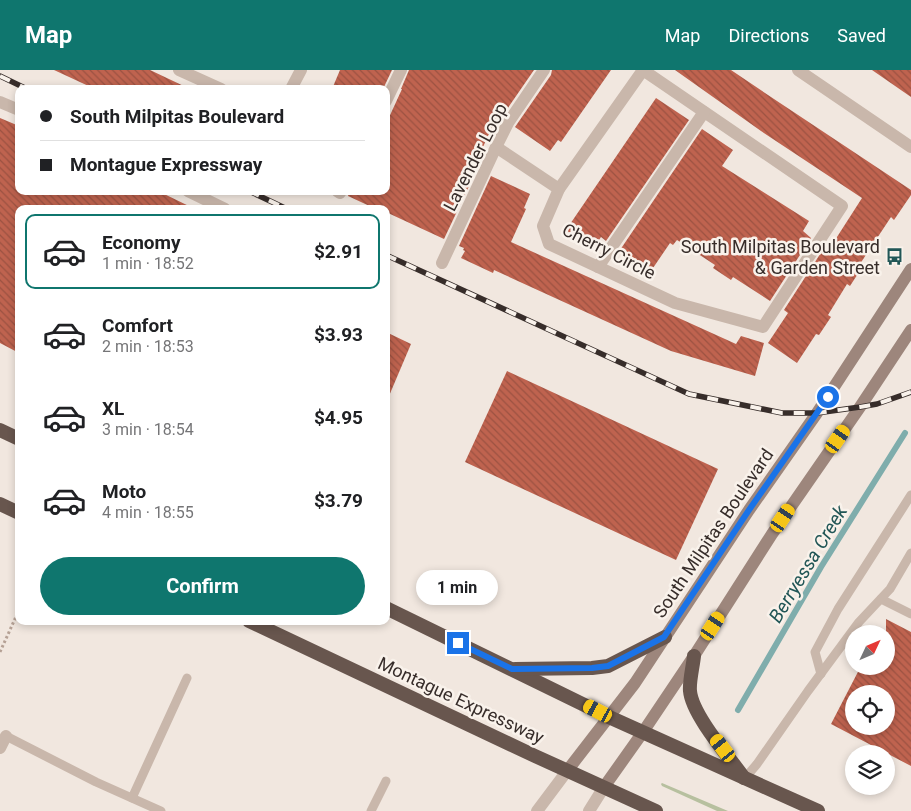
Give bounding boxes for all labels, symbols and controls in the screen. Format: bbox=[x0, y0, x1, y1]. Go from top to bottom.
text: Map bbox=[25, 21, 72, 49]
text: Map bbox=[665, 25, 700, 46]
text: Directions bbox=[728, 25, 809, 46]
text: Saved bbox=[837, 25, 886, 46]
street label: Lavender Loop bbox=[439, 100, 511, 214]
text: South Milpitas Boulevard bbox=[70, 105, 284, 128]
text: Montague Expressway bbox=[70, 153, 262, 176]
street label: Cherry Circle bbox=[559, 219, 659, 283]
icon: car bbox=[42, 229, 87, 274]
text: Economy bbox=[102, 231, 181, 254]
place label: South Milpitas Boulevard & Garden Street bbox=[681, 236, 880, 278]
text: $2.91 bbox=[314, 240, 363, 263]
bus stop icon: South Milpitas Boulevard & Garden Street bbox=[884, 246, 904, 266]
text: 1 min · 18:52 bbox=[102, 254, 194, 273]
icon: car bbox=[42, 312, 87, 357]
text: Comfort bbox=[102, 314, 173, 337]
text: $3.93 bbox=[314, 323, 363, 346]
text: 2 min · 18:53 bbox=[102, 337, 194, 356]
route start bbox=[817, 386, 839, 408]
icon: car bbox=[42, 395, 87, 440]
text: XL bbox=[102, 397, 124, 420]
text: $4.95 bbox=[314, 406, 363, 429]
text: 3 min · 18:54 bbox=[102, 420, 194, 439]
car bbox=[823, 422, 852, 456]
street label: South Milpitas Boulevard bbox=[649, 445, 777, 621]
icon: car bbox=[42, 478, 87, 523]
text: Moto bbox=[102, 480, 146, 503]
text: $3.79 bbox=[314, 489, 363, 512]
water label: Berryessa Creek bbox=[764, 501, 852, 627]
car bbox=[768, 501, 797, 535]
text: 4 min · 18:55 bbox=[102, 503, 194, 522]
button: Confirm bbox=[40, 557, 365, 615]
callout: 1 min bbox=[417, 570, 499, 606]
text: 1 min bbox=[437, 578, 477, 597]
car bbox=[698, 609, 727, 643]
north arrow bbox=[845, 625, 895, 675]
map controls bbox=[845, 625, 895, 795]
route end bbox=[447, 632, 469, 654]
street label: Montague Expressway bbox=[375, 652, 548, 748]
button: locate bbox=[845, 685, 895, 735]
car bbox=[581, 697, 614, 725]
car bbox=[707, 732, 738, 764]
button: layers bbox=[845, 745, 895, 795]

